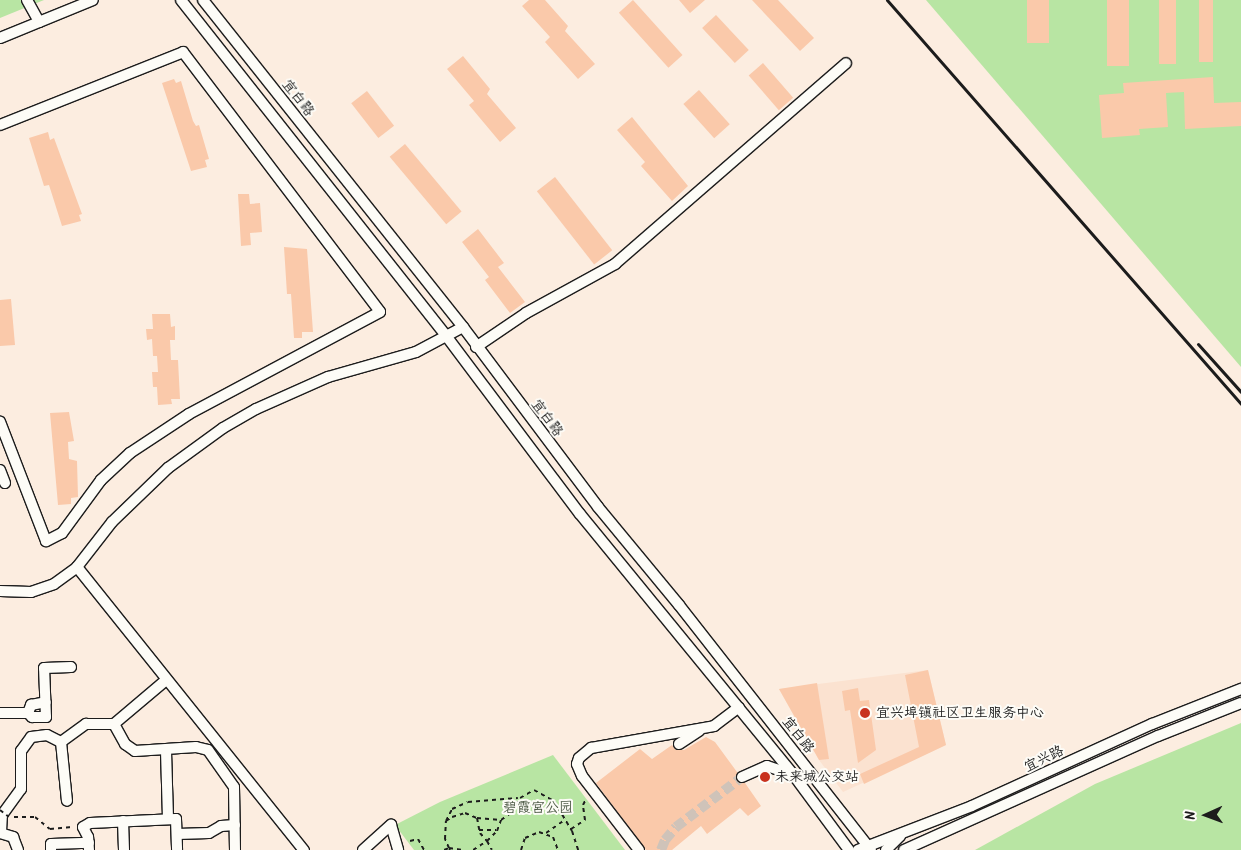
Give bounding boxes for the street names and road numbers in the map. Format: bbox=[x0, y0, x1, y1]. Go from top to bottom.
street label: 宜白路 bbox=[278, 76, 318, 120]
street label: 宜白路 bbox=[528, 396, 566, 440]
street label: 宜白路 bbox=[778, 713, 818, 757]
street label: 宜兴路 bbox=[1021, 742, 1067, 776]

